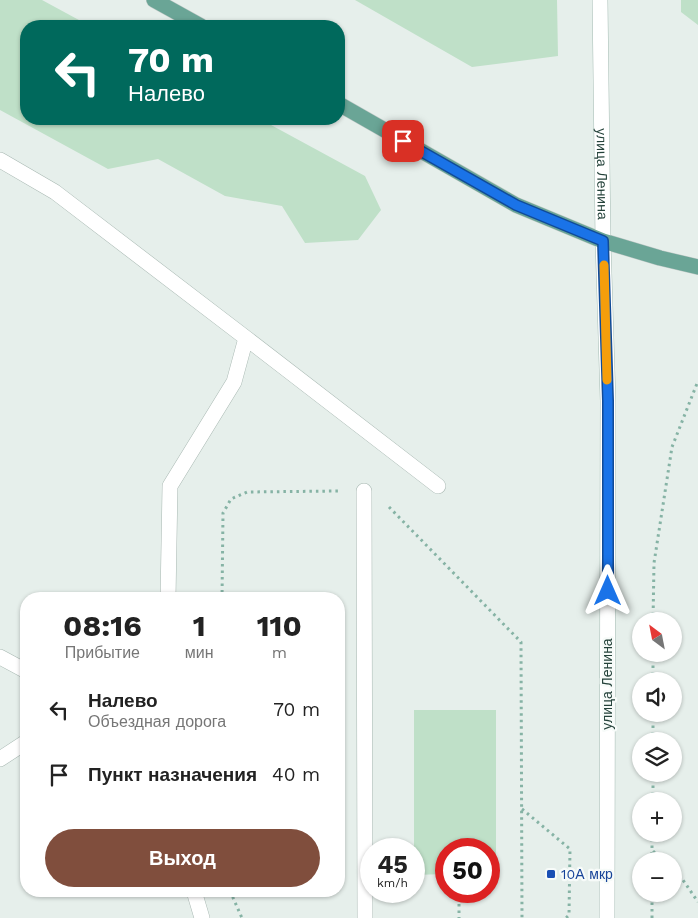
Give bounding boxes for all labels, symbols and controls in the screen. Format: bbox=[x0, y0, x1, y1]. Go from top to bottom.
text: 70 m bbox=[128, 39, 214, 81]
icon: left bbox=[45, 40, 110, 105]
text: Налево bbox=[128, 81, 205, 106]
pin bbox=[382, 120, 424, 162]
icon: arrive bbox=[389, 127, 417, 155]
street label: улица Ленина bbox=[594, 128, 611, 220]
position arrow bbox=[581, 564, 633, 616]
text: 08:16 bbox=[63, 608, 142, 643]
text: 1 bbox=[193, 608, 206, 643]
text: 110 bbox=[257, 608, 302, 643]
north arrow bbox=[632, 612, 682, 662]
map controls bbox=[632, 612, 682, 902]
street label: улица Ленина bbox=[599, 638, 615, 730]
text: Прибытие bbox=[65, 643, 140, 662]
text: мин bbox=[185, 643, 214, 662]
text: m bbox=[272, 643, 287, 662]
button: sound bbox=[632, 672, 682, 722]
text: Налево bbox=[88, 689, 158, 712]
icon: left bbox=[45, 696, 73, 724]
text: 70 m bbox=[273, 698, 320, 721]
text: Объездная дорога bbox=[88, 712, 226, 731]
button: layers bbox=[632, 732, 682, 782]
icon: arrive bbox=[45, 761, 73, 789]
text: Пункт назначения bbox=[88, 763, 257, 786]
text: 40 m bbox=[272, 763, 320, 786]
button: + bbox=[632, 792, 682, 842]
button: Выход bbox=[45, 829, 320, 887]
speed limit sign: 50 bbox=[435, 838, 500, 903]
text: 45 bbox=[377, 850, 408, 879]
button: − bbox=[632, 852, 682, 902]
place label: 10А мкр bbox=[561, 866, 613, 882]
marker: 10А мкр bbox=[545, 868, 557, 880]
text: km/h bbox=[377, 876, 408, 890]

